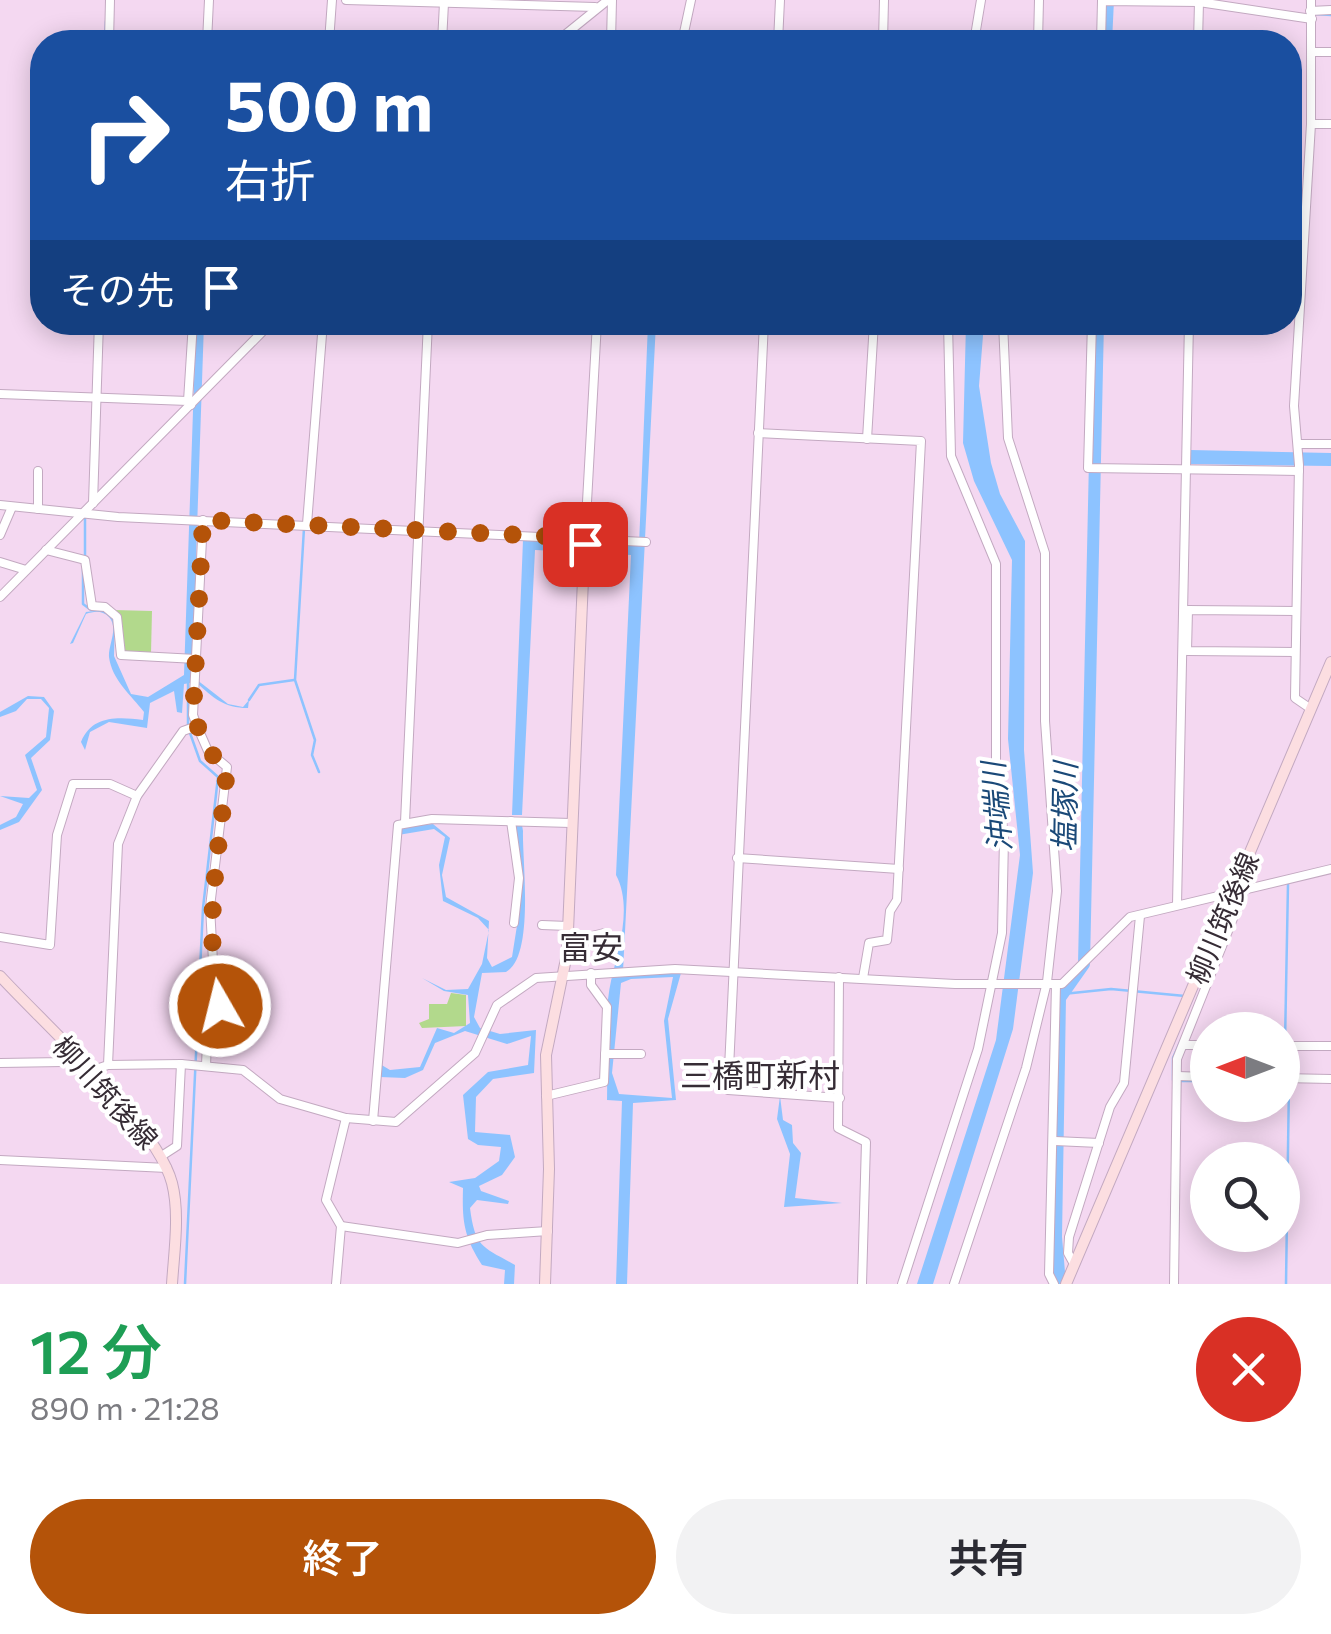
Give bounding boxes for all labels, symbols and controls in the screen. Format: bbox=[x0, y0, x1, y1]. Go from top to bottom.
text: 500 m bbox=[225, 60, 433, 145]
icon: right bbox=[60, 70, 190, 200]
text: 右折 bbox=[225, 151, 315, 206]
icon: arrive bbox=[194, 260, 249, 315]
text: その先 bbox=[60, 265, 174, 312]
pin bbox=[543, 502, 628, 587]
icon: arrive bbox=[558, 517, 613, 572]
water label: 沖端川 bbox=[972, 758, 1017, 853]
water label: 塩塚川 bbox=[1044, 759, 1082, 852]
street label: 柳川筑後線 bbox=[1179, 847, 1265, 989]
district label: 富安 bbox=[559, 926, 623, 966]
position arrow bbox=[168, 954, 272, 1058]
north arrow bbox=[1190, 1012, 1300, 1122]
map controls bbox=[1190, 1012, 1300, 1252]
street label: 柳川筑後線 bbox=[47, 1029, 165, 1155]
district label: 三橋町新村 bbox=[680, 1054, 840, 1094]
button: search bbox=[1190, 1142, 1300, 1252]
text: 12 分 bbox=[30, 1313, 162, 1386]
button: close bbox=[1196, 1317, 1301, 1422]
text: 890 m · 21:28 bbox=[30, 1387, 220, 1427]
button: 終了 bbox=[30, 1499, 656, 1614]
button: 共有 bbox=[676, 1499, 1301, 1614]

